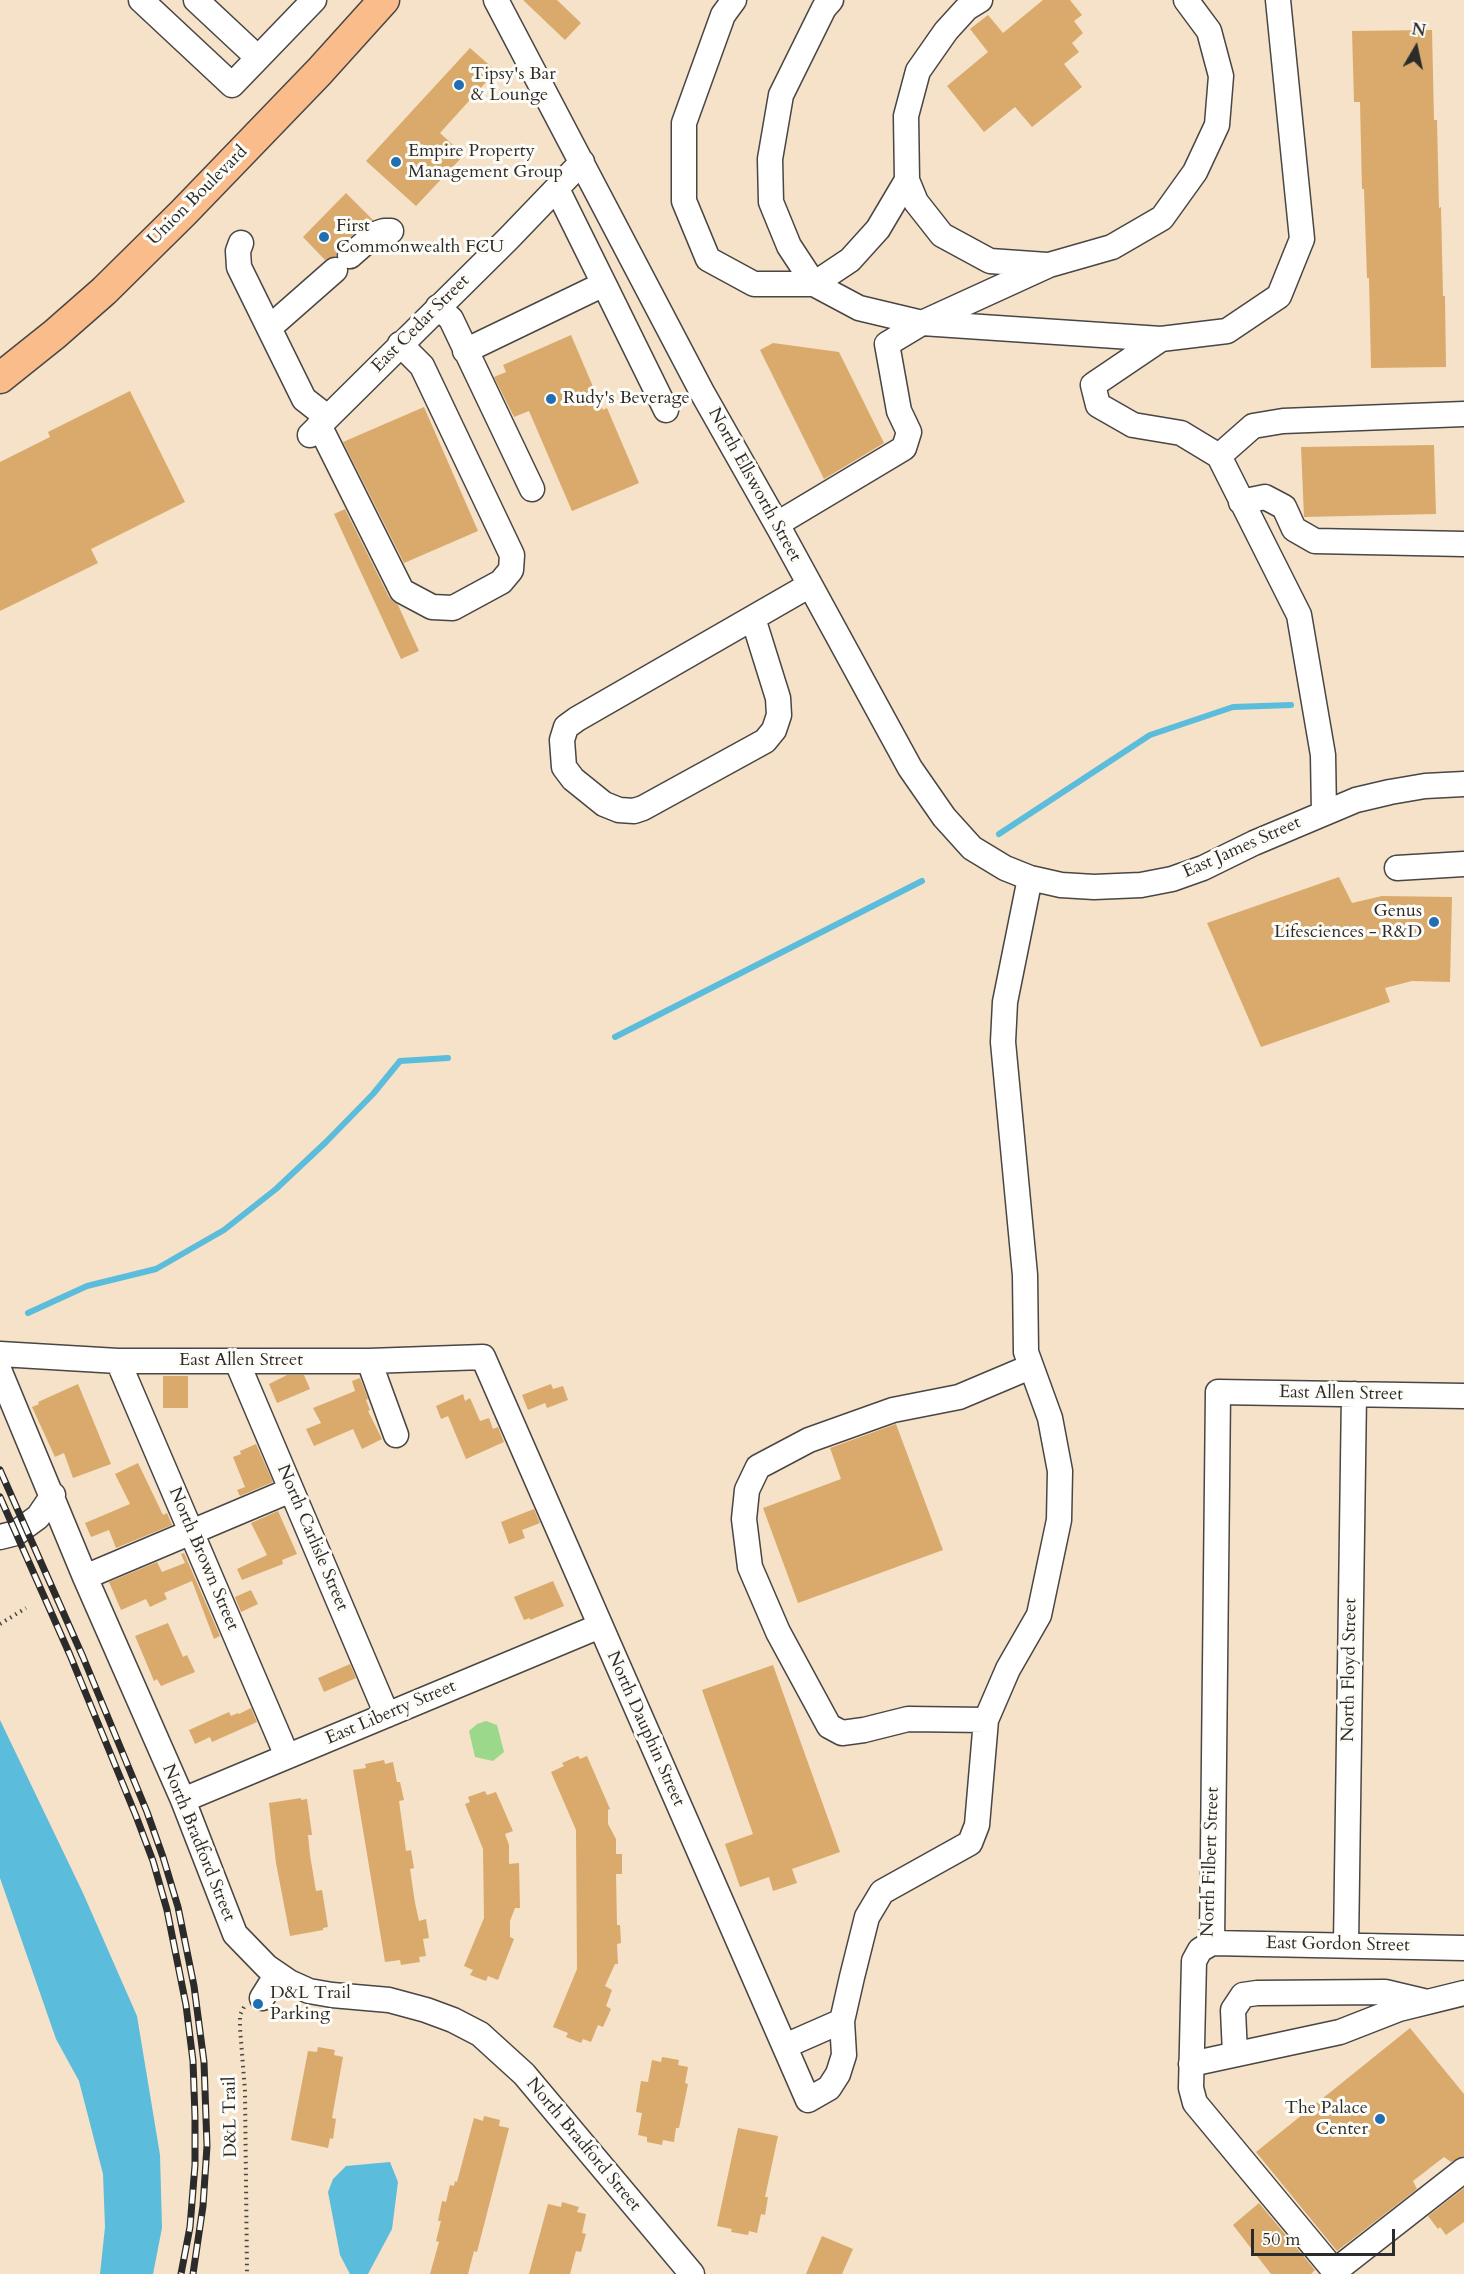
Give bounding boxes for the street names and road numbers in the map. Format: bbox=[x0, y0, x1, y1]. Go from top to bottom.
street label: Union Boulevard bbox=[144, 142, 252, 250]
street label: East Cedar Street bbox=[368, 271, 474, 377]
street label: North Ellsworth Street bbox=[703, 404, 805, 566]
street label: East James Street bbox=[1180, 812, 1304, 884]
street label: East Allen Street bbox=[179, 1350, 303, 1372]
street label: East Allen Street bbox=[1279, 1382, 1403, 1406]
street label: North Carlisle Street bbox=[271, 1462, 353, 1614]
street label: North Brown Street bbox=[163, 1484, 243, 1634]
street label: North Floyd Street bbox=[1338, 1598, 1362, 1742]
street label: North Dauphin Street bbox=[601, 1648, 689, 1810]
street label: East Liberty Street bbox=[323, 1676, 459, 1750]
street label: North Bradford Street bbox=[157, 1761, 239, 1925]
street label: North Filbert Street bbox=[1198, 1787, 1224, 1937]
street label: East Gordon Street bbox=[1266, 1933, 1410, 1957]
street label: North Bradford Street bbox=[521, 2074, 645, 2216]
street label: D&L Trail bbox=[219, 2076, 243, 2158]

